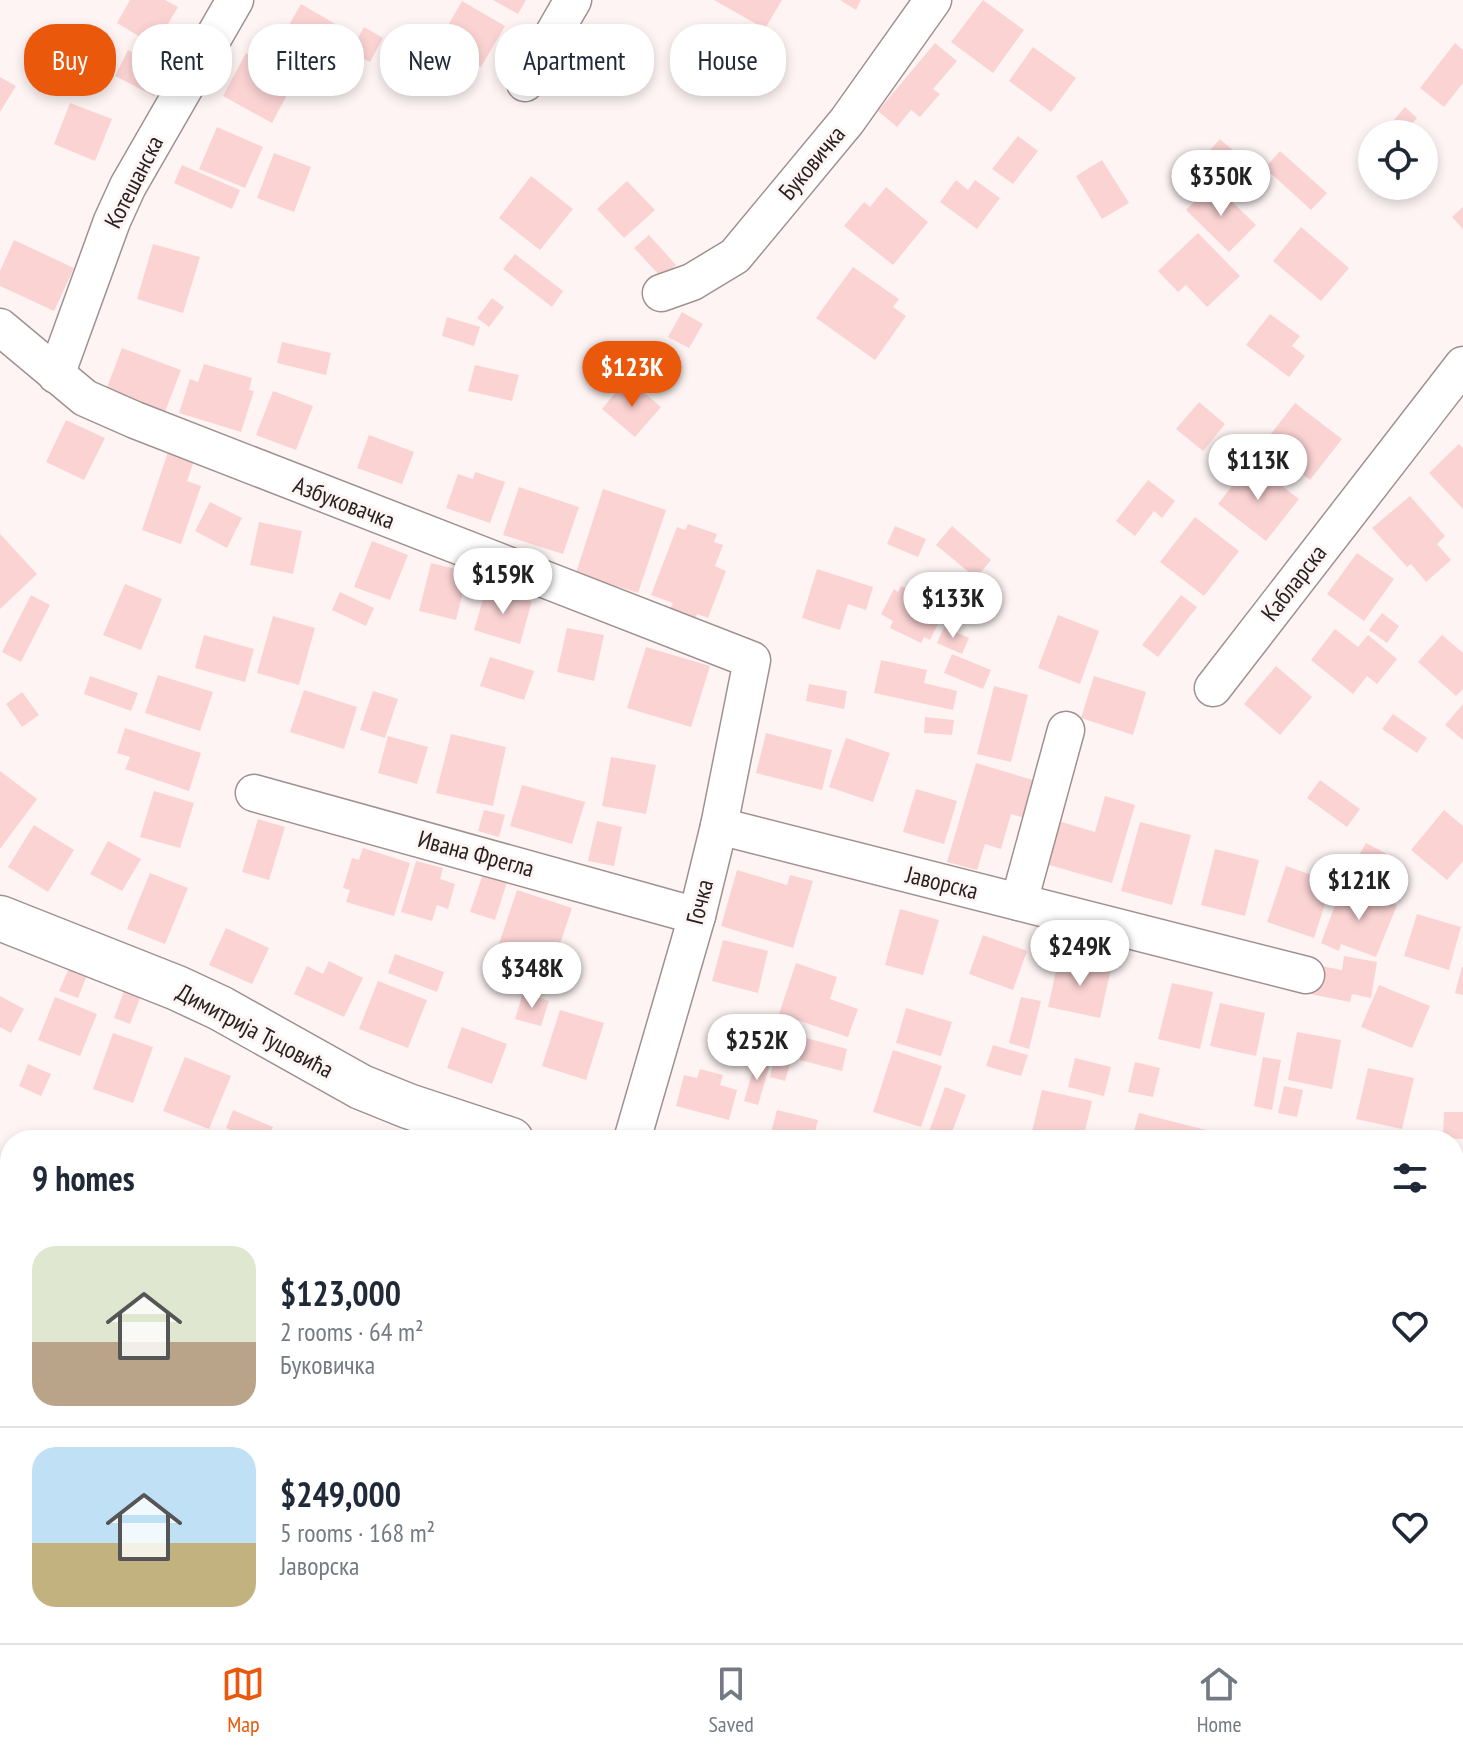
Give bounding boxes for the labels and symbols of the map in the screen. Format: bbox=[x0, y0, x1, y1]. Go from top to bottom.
street label: Буковичка bbox=[772, 119, 852, 206]
street label: Котешанска bbox=[97, 130, 170, 233]
pin: $350K bbox=[1165, 150, 1277, 218]
pin: $123K bbox=[576, 341, 688, 409]
pin: $113K bbox=[1202, 434, 1314, 502]
street label: Азбуковачка bbox=[289, 469, 399, 536]
street label: Кабларска bbox=[1254, 538, 1333, 627]
pin: $159K bbox=[447, 548, 559, 616]
pin: $133K bbox=[897, 572, 1009, 640]
street label: Ивана Фрегла bbox=[415, 823, 538, 884]
pin: $121K bbox=[1303, 854, 1415, 922]
street label: Јаворска bbox=[902, 858, 981, 906]
street label: Гочка bbox=[679, 876, 720, 928]
pin: $249K bbox=[1024, 920, 1136, 988]
pin: $348K bbox=[476, 942, 588, 1010]
street label: Димитрија Туцовића bbox=[172, 976, 339, 1085]
pin: $252K bbox=[701, 1014, 813, 1082]

